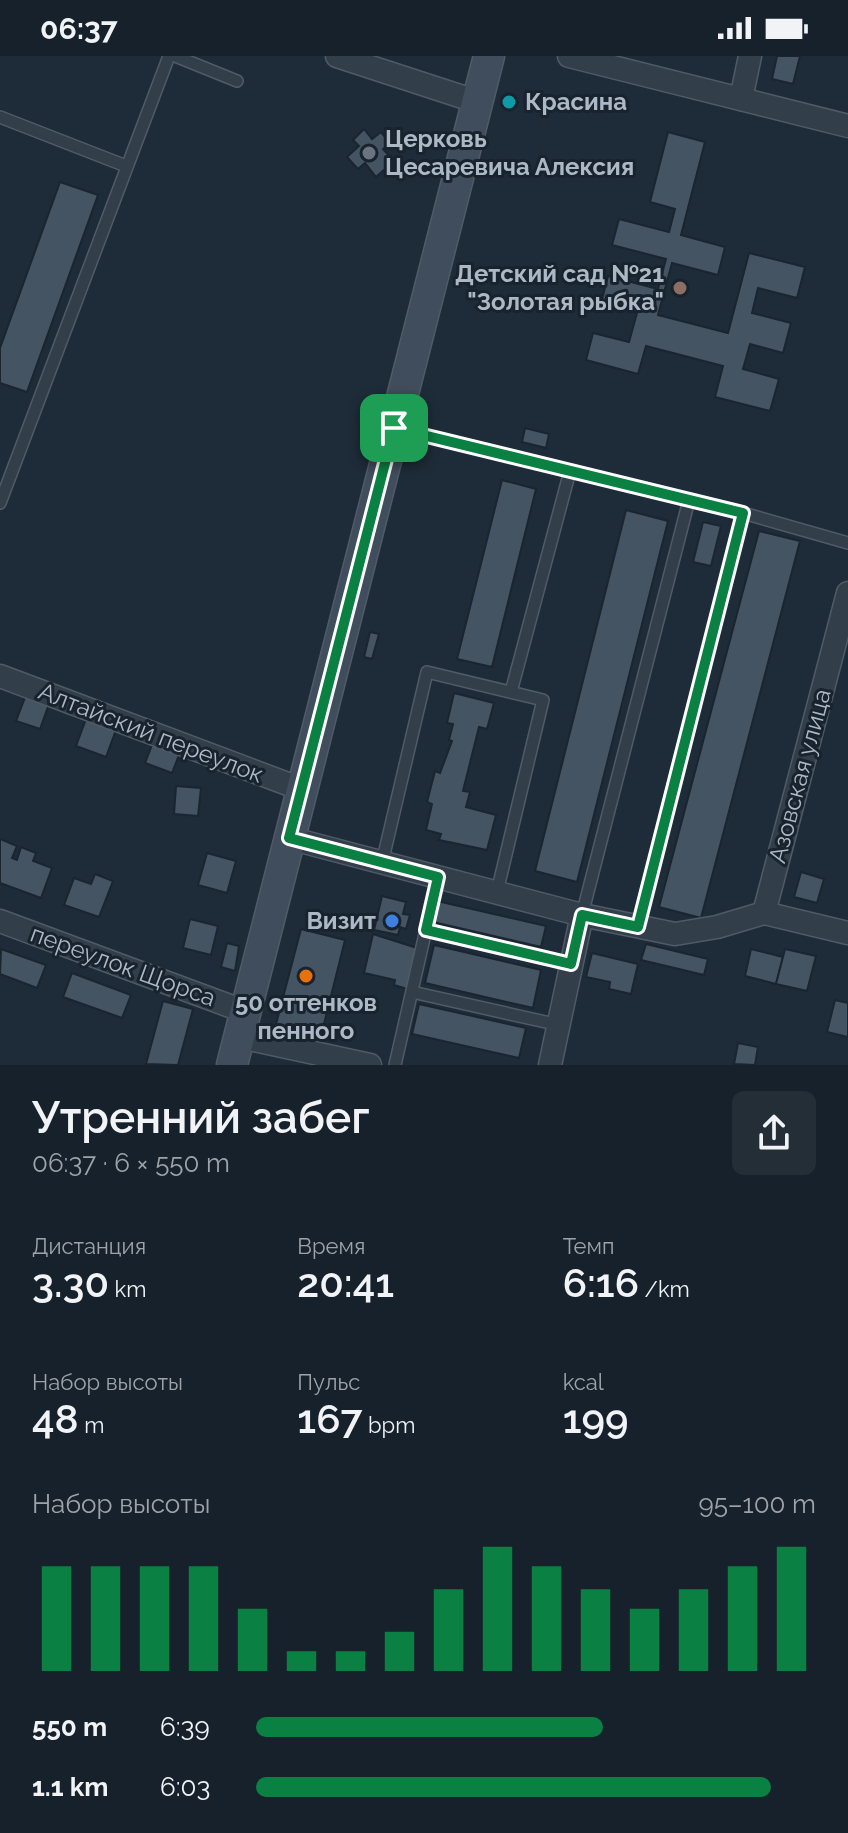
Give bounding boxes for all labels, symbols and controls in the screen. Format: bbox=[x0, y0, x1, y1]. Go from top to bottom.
text: 06:37 bbox=[40, 11, 118, 46]
place label: Красина bbox=[525, 87, 627, 116]
marker: Красина bbox=[500, 93, 518, 111]
place label: Церковь Цесаревича Алексия bbox=[385, 124, 634, 181]
marker: Церковь Цесаревича Алексия bbox=[360, 144, 378, 162]
place label: Детский сад №21 "Золотая рыбка" bbox=[455, 259, 664, 316]
marker: Детский сад №21 "Золотая рыбка" bbox=[671, 279, 689, 297]
pin bbox=[360, 394, 428, 462]
icon: arrive bbox=[372, 406, 416, 450]
street label: Алтайский переулок bbox=[35, 676, 268, 789]
street label: Азовская улица bbox=[762, 686, 837, 866]
place label: Визит bbox=[306, 906, 376, 935]
marker: Визит bbox=[383, 912, 401, 930]
street label: переулок Щорса bbox=[27, 919, 220, 1012]
marker: 50 оттенков пенного bbox=[297, 967, 315, 985]
place label: 50 оттенков пенного bbox=[235, 988, 377, 1045]
button: share bbox=[732, 1091, 816, 1175]
text: Утренний забег bbox=[32, 1092, 370, 1143]
text: 06:37 · 6 × 550 m bbox=[32, 1148, 230, 1178]
text: Дистанция bbox=[32, 1233, 146, 1259]
text: Время bbox=[297, 1233, 365, 1259]
text: Темп bbox=[563, 1233, 614, 1259]
text: 3.30 bbox=[32, 1259, 109, 1306]
text: 20:41 bbox=[297, 1259, 394, 1306]
text: 6:16 bbox=[563, 1259, 639, 1306]
text: km bbox=[109, 1276, 147, 1302]
text: /km bbox=[639, 1276, 690, 1302]
text: Набор высоты bbox=[32, 1369, 183, 1395]
text: Пульс bbox=[297, 1369, 360, 1395]
text: kcal bbox=[563, 1369, 604, 1395]
text: 48 bbox=[32, 1395, 79, 1442]
text: 167 bbox=[297, 1395, 362, 1442]
text: 199 bbox=[563, 1395, 629, 1442]
text: m bbox=[79, 1412, 104, 1438]
text: bpm bbox=[362, 1412, 415, 1438]
text: Набор высоты bbox=[32, 1489, 210, 1519]
text: 95–100 m bbox=[699, 1489, 816, 1519]
text: 550 m bbox=[32, 1712, 107, 1742]
text: 6:39 bbox=[160, 1712, 210, 1742]
text: 1.1 km bbox=[32, 1772, 109, 1802]
text: 6:03 bbox=[160, 1772, 210, 1802]

